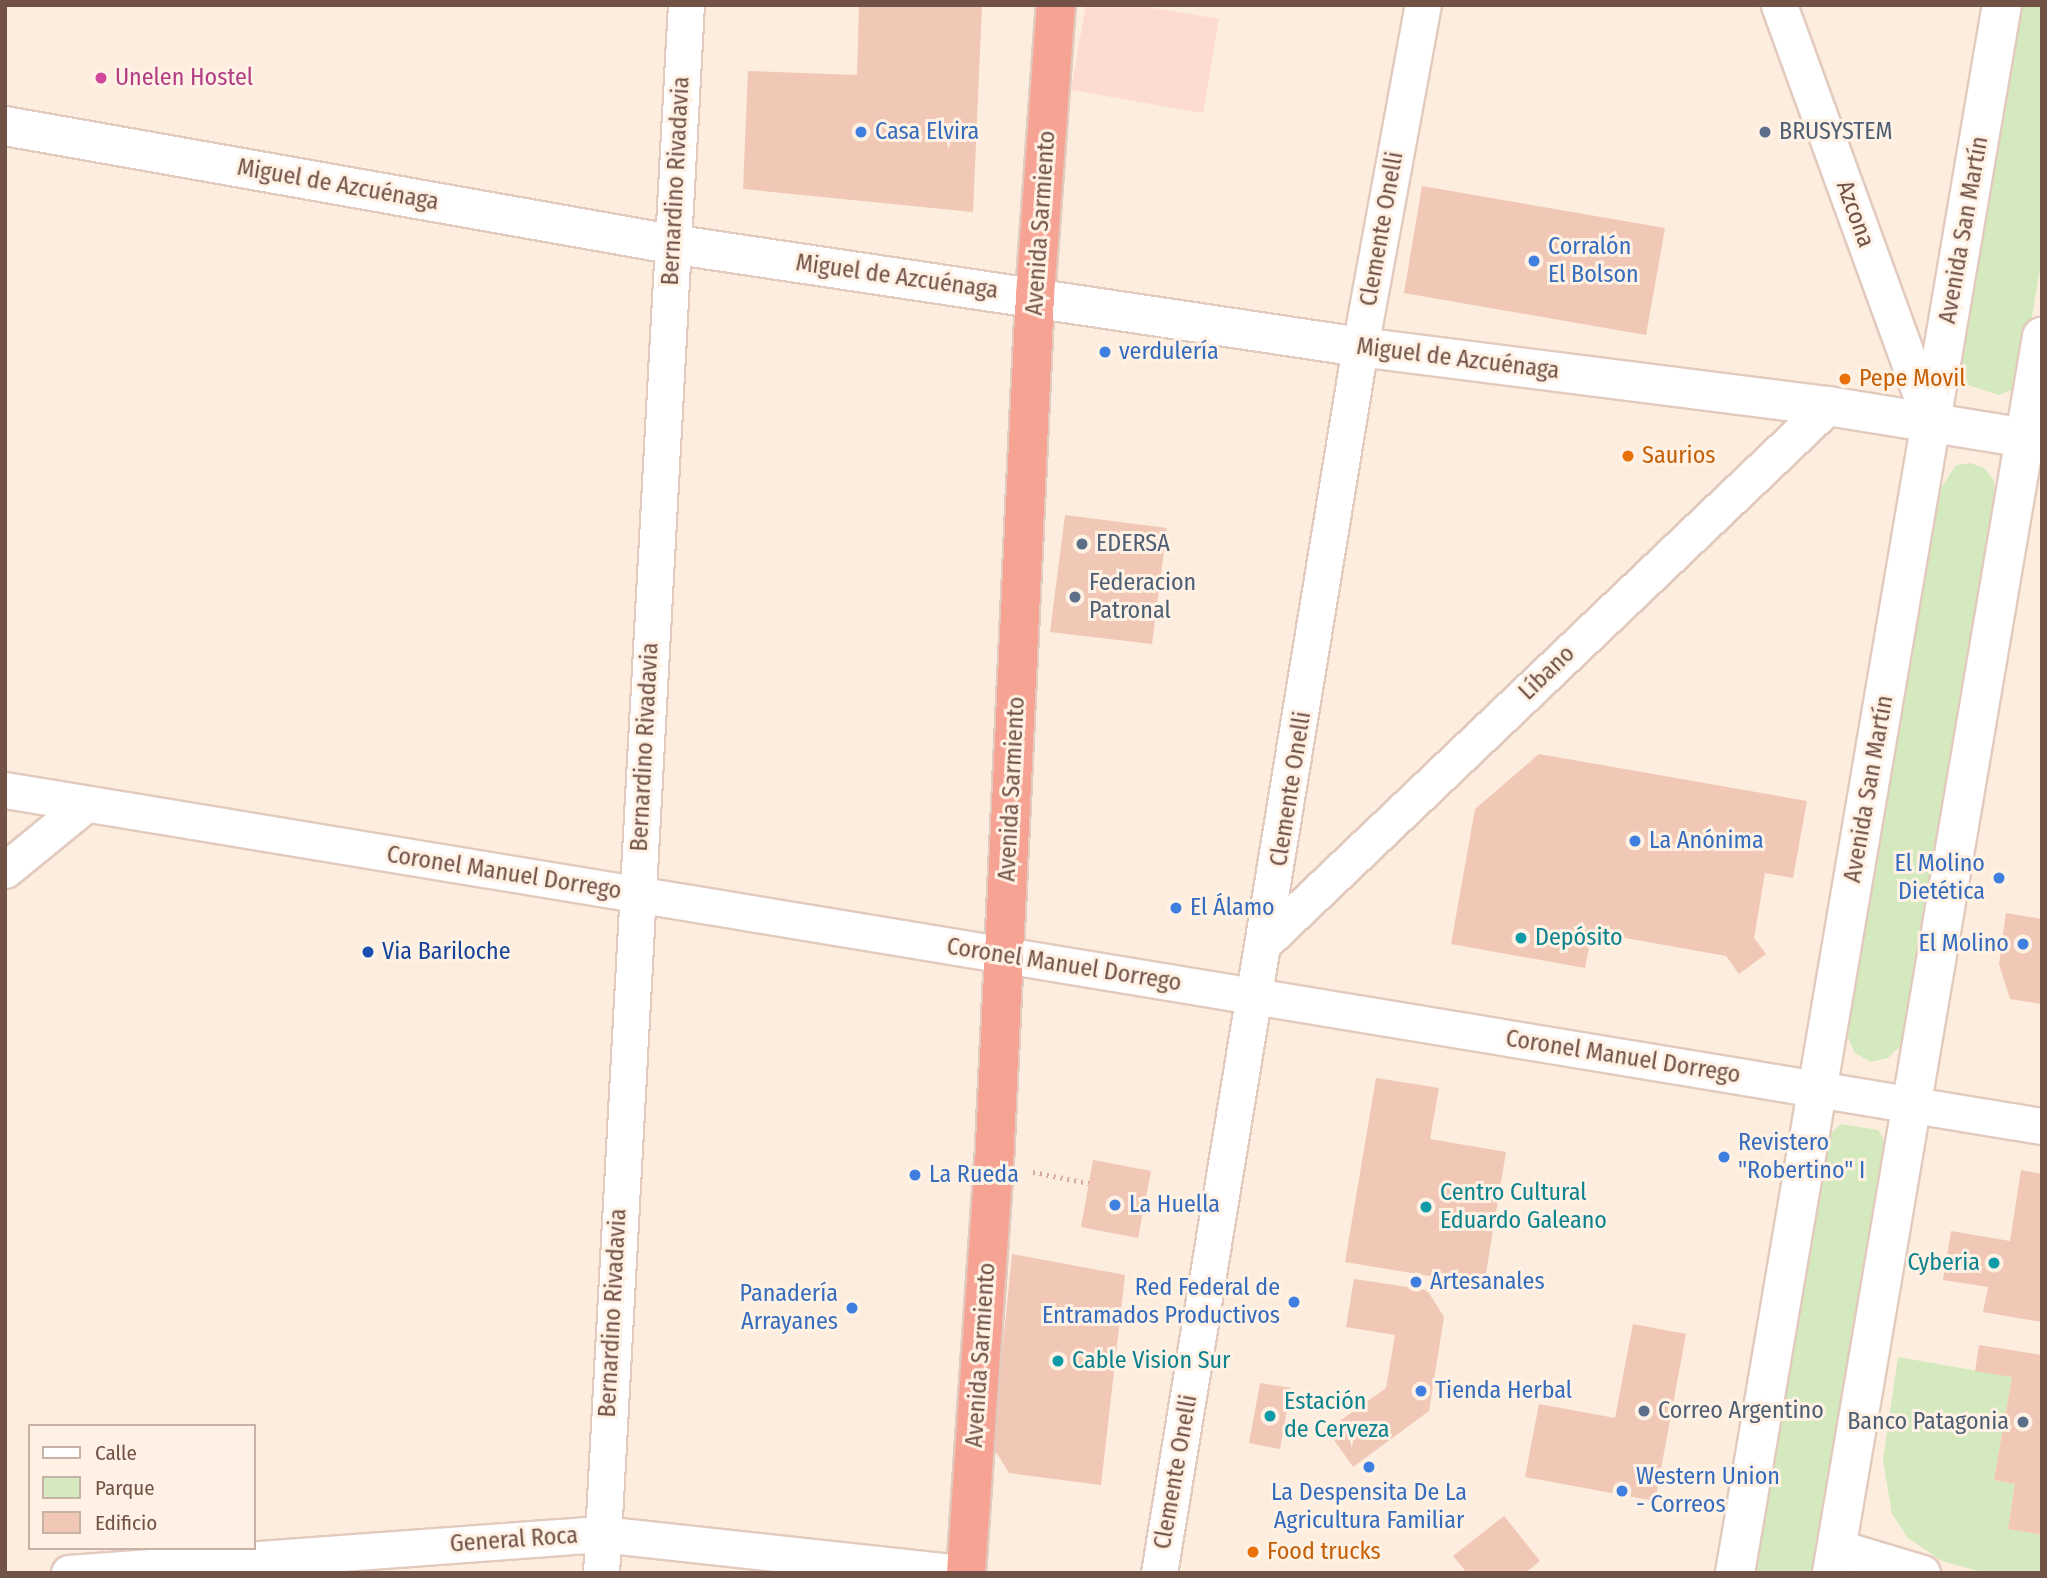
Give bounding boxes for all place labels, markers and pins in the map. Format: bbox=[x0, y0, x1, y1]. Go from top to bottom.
place label: Unelen Hostel bbox=[115, 64, 253, 92]
marker: Unelen Hostel bbox=[93, 70, 109, 86]
place label: Casa Elvira bbox=[875, 118, 979, 146]
place label: BRUSYSTEM bbox=[1779, 118, 1893, 146]
marker: Casa Elvira bbox=[853, 124, 869, 140]
marker: BRUSYSTEM bbox=[1757, 124, 1773, 140]
place label: Corralón El Bolson bbox=[1548, 233, 1639, 289]
marker: Corralón El Bolson bbox=[1526, 253, 1542, 269]
place label: verdulería bbox=[1119, 338, 1219, 366]
marker: verdulería bbox=[1097, 344, 1113, 360]
place label: Pepe Movil bbox=[1859, 365, 1966, 393]
marker: Pepe Movil bbox=[1837, 371, 1853, 387]
place label: Saurios bbox=[1642, 442, 1716, 470]
marker: Saurios bbox=[1620, 448, 1636, 464]
place label: EDERSA bbox=[1096, 530, 1170, 558]
marker: EDERSA bbox=[1074, 536, 1090, 552]
place label: Federacion Patronal bbox=[1089, 569, 1196, 625]
marker: Federacion Patronal bbox=[1067, 589, 1083, 605]
place label: La Anónima bbox=[1649, 827, 1764, 855]
marker: La Anónima bbox=[1627, 833, 1643, 849]
place label: El Molino Dietética bbox=[1895, 850, 1985, 906]
marker: El Molino Dietética bbox=[1991, 870, 2007, 886]
place label: El Álamo bbox=[1190, 894, 1275, 922]
marker: El Álamo bbox=[1168, 900, 1184, 916]
place label: Depósito bbox=[1535, 924, 1623, 952]
marker: Depósito bbox=[1513, 930, 1529, 946]
place label: El Molino bbox=[1919, 930, 2009, 958]
marker: El Molino bbox=[2015, 936, 2031, 952]
place label: Via Bariloche bbox=[382, 938, 511, 966]
marker: Via Bariloche bbox=[360, 944, 376, 960]
place label: Revistero "Robertino" I bbox=[1738, 1129, 1865, 1185]
marker: Revistero "Robertino" I bbox=[1716, 1149, 1732, 1165]
place label: La Rueda bbox=[929, 1161, 1019, 1189]
marker: La Rueda bbox=[907, 1167, 923, 1183]
place label: Centro Cultural Eduardo Galeano bbox=[1440, 1179, 1607, 1235]
place label: La Huella bbox=[1129, 1191, 1220, 1219]
marker: La Huella bbox=[1107, 1197, 1123, 1213]
marker: Centro Cultural Eduardo Galeano bbox=[1418, 1199, 1434, 1215]
place label: Cyberia bbox=[1907, 1249, 1980, 1277]
marker: Cyberia bbox=[1986, 1255, 2002, 1271]
place label: Artesanales bbox=[1430, 1268, 1545, 1296]
place label: Red Federal de Entramados Productivos bbox=[1042, 1274, 1280, 1330]
marker: Artesanales bbox=[1408, 1274, 1424, 1290]
place label: Panadería Arrayanes bbox=[740, 1280, 838, 1336]
marker: Red Federal de Entramados Productivos bbox=[1286, 1294, 1302, 1310]
marker: Panadería Arrayanes bbox=[844, 1300, 860, 1316]
place label: Cable Vision Sur bbox=[1072, 1347, 1230, 1375]
marker: Cable Vision Sur bbox=[1050, 1353, 1066, 1369]
place label: Tienda Herbal bbox=[1435, 1377, 1572, 1405]
marker: Tienda Herbal bbox=[1413, 1383, 1429, 1399]
place label: Estación de Cerveza bbox=[1284, 1388, 1390, 1444]
place label: Correo Argentino bbox=[1658, 1397, 1824, 1425]
marker: Correo Argentino bbox=[1636, 1403, 1652, 1419]
marker: Estación de Cerveza bbox=[1262, 1408, 1278, 1424]
place label: Banco Patagonia bbox=[1847, 1408, 2009, 1436]
marker: Banco Patagonia bbox=[2015, 1414, 2031, 1430]
marker: La Despensita De La Agricultura Familiar bbox=[1361, 1459, 1377, 1475]
place label: Western Union - Correos bbox=[1636, 1463, 1780, 1519]
place label: La Despensita De La Agricultura Familiar bbox=[1271, 1479, 1467, 1535]
marker: Western Union - Correos bbox=[1614, 1483, 1630, 1499]
place label: Food trucks bbox=[1267, 1538, 1381, 1566]
marker: Food trucks bbox=[1245, 1544, 1261, 1560]

